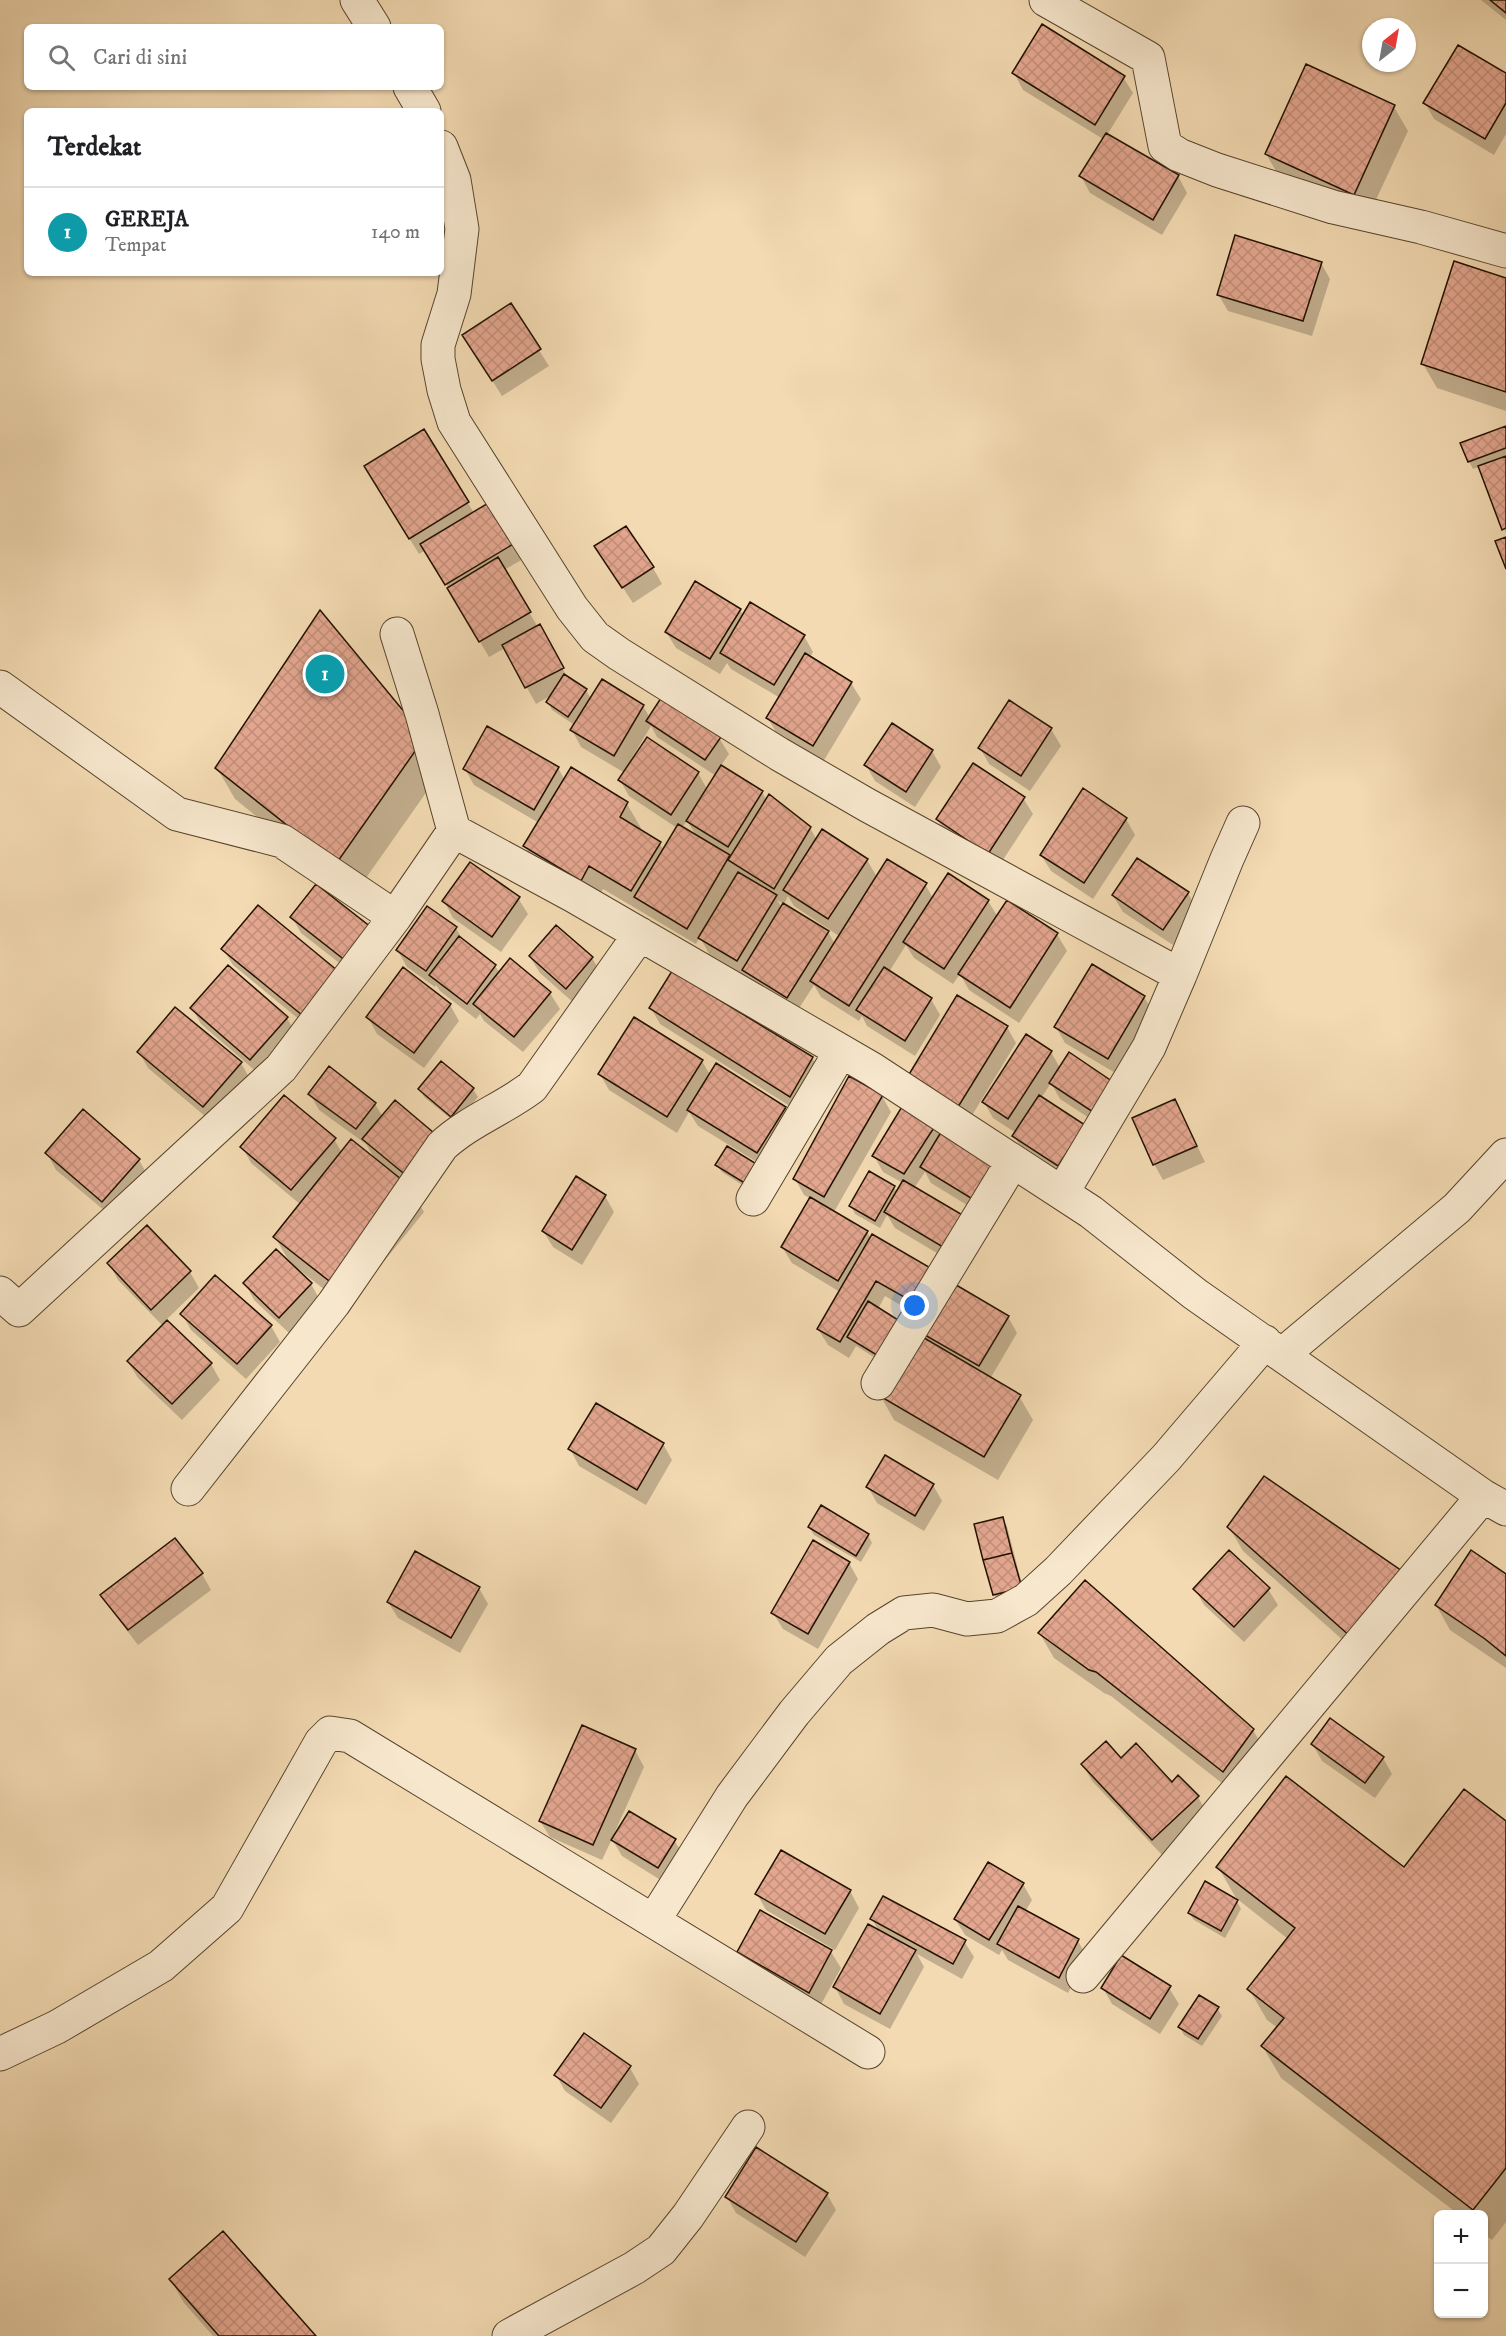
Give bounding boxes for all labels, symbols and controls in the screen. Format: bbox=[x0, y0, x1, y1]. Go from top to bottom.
north arrow bbox=[1362, 18, 1416, 72]
search box bbox=[24, 24, 444, 90]
icon: search bbox=[45, 41, 78, 74]
text: Cari di sini bbox=[93, 44, 187, 71]
text: Terdekat bbox=[48, 131, 141, 164]
text: GEREJA bbox=[105, 206, 189, 233]
text: 1 bbox=[64, 220, 71, 245]
text: 140 m bbox=[371, 220, 420, 245]
text: Tempat bbox=[105, 233, 166, 258]
pin: 1 bbox=[306, 652, 344, 696]
your location bbox=[900, 1291, 929, 1320]
map controls bbox=[1434, 2210, 1488, 2318]
button: + bbox=[1434, 2210, 1488, 2264]
button: − bbox=[1434, 2264, 1488, 2318]

